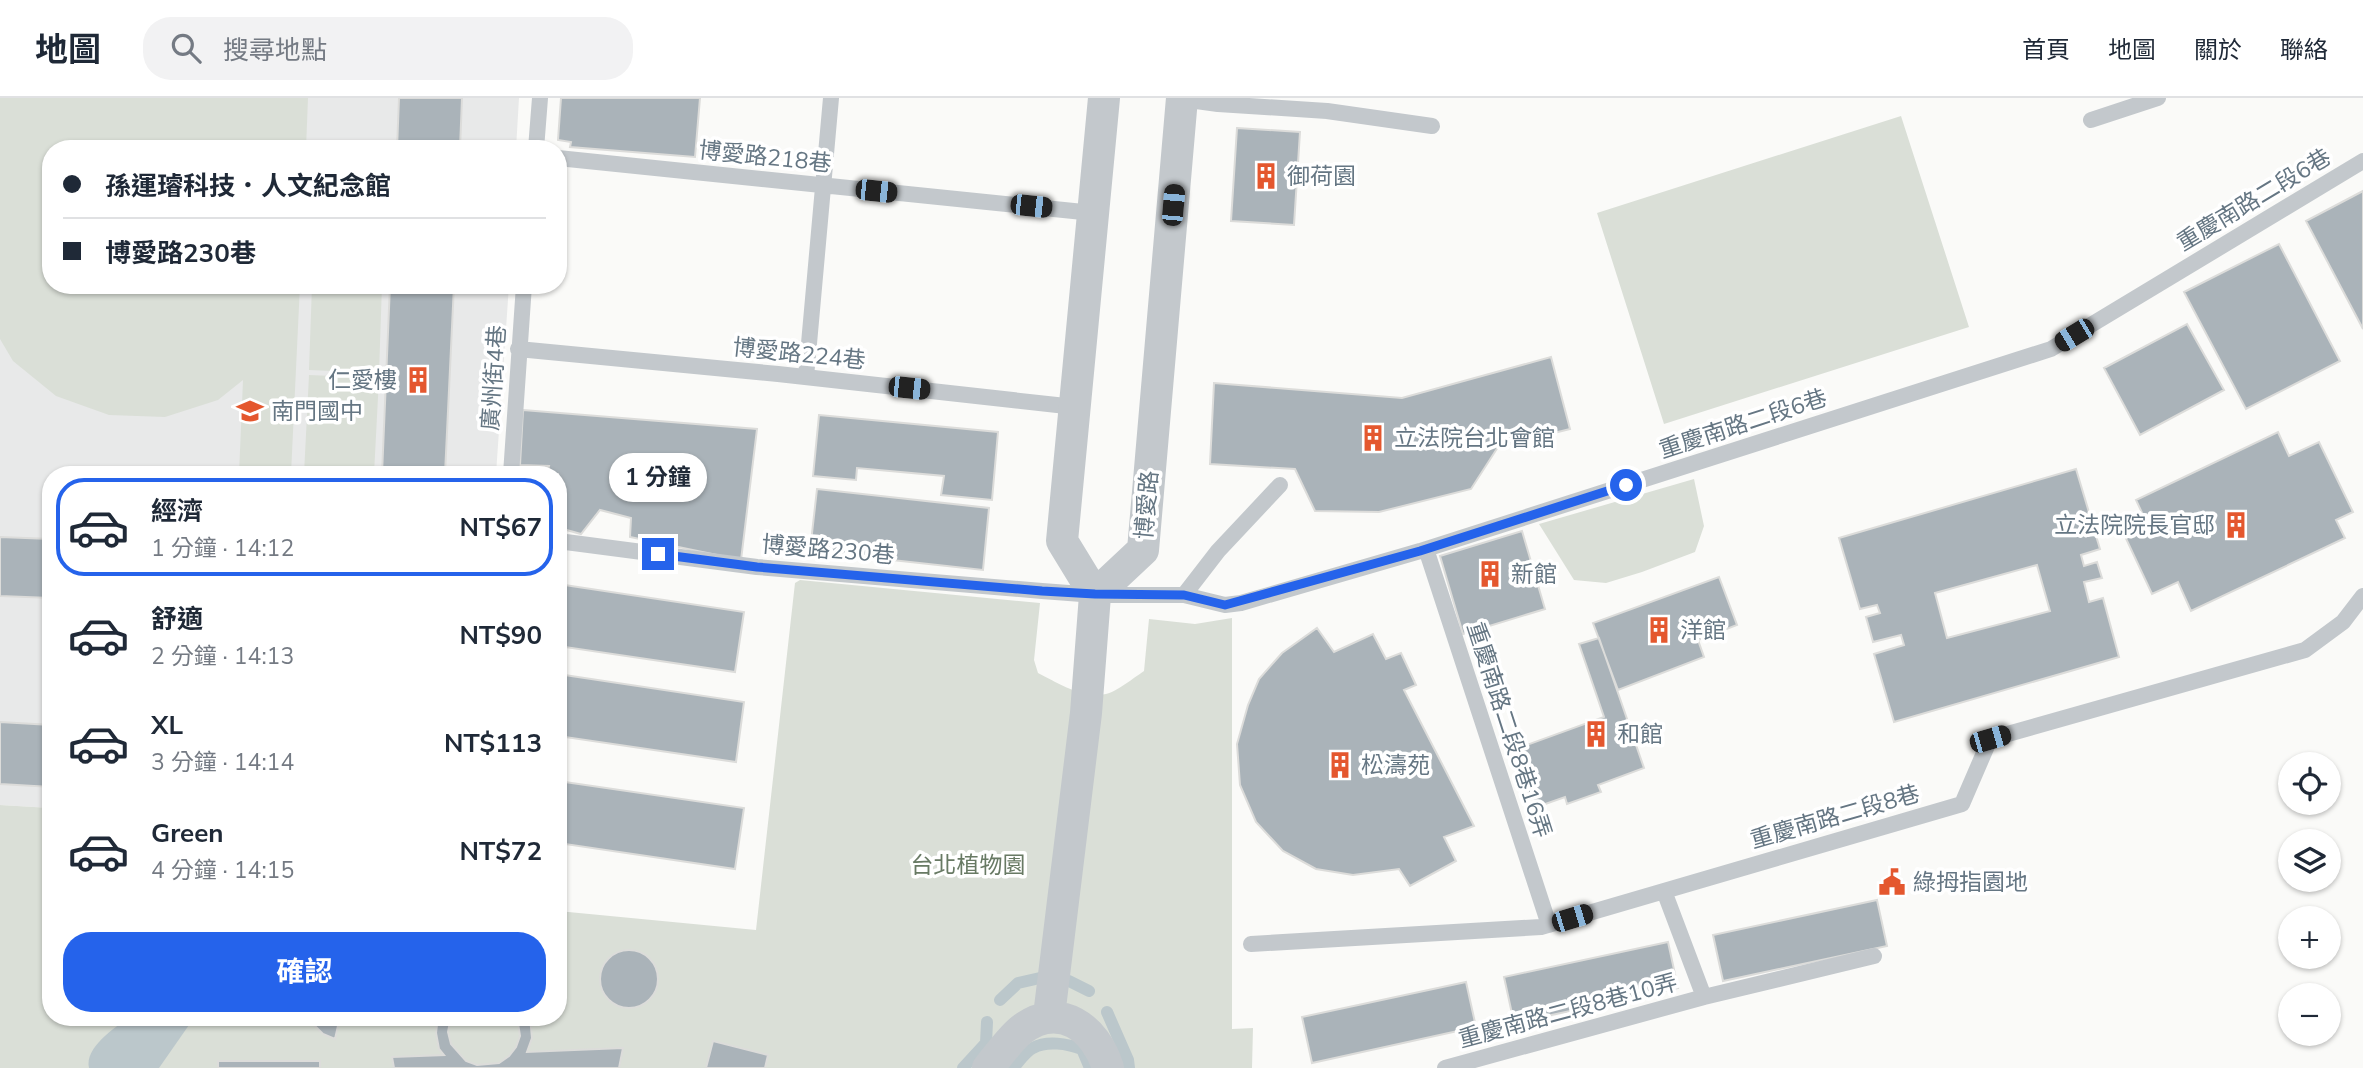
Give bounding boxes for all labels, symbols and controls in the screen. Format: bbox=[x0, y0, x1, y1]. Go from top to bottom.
search box bbox=[143, 17, 633, 80]
text: 地圖 bbox=[35, 28, 101, 73]
icon: search bbox=[167, 29, 205, 67]
text: 搜尋地點 bbox=[223, 33, 327, 68]
text: 首頁 bbox=[2022, 34, 2070, 66]
text: 地圖 bbox=[2108, 34, 2156, 66]
text: 關於 bbox=[2194, 34, 2242, 66]
text: 聯絡 bbox=[2280, 34, 2328, 66]
street label: 博愛路218巷 bbox=[697, 135, 833, 179]
street label: 重慶南路二段6巷 bbox=[2171, 142, 2337, 258]
building icon: 御荷園 bbox=[1251, 161, 1281, 191]
place label: 御荷園 bbox=[1287, 161, 1356, 192]
text: 孫運璿科技．人文紀念館 bbox=[105, 169, 391, 204]
car bbox=[855, 178, 898, 204]
car bbox=[1161, 183, 1186, 227]
car bbox=[1010, 193, 1053, 219]
text: 博愛路230巷 bbox=[105, 236, 256, 271]
car bbox=[2051, 315, 2098, 355]
street label: 廣州街4巷 bbox=[475, 324, 513, 432]
street label: 博愛路224巷 bbox=[731, 332, 867, 376]
place label: 仁愛樓 bbox=[328, 365, 397, 396]
building icon: 仁愛樓 bbox=[403, 365, 433, 395]
car bbox=[888, 375, 931, 401]
street label: 重慶南路二段6巷 bbox=[1655, 382, 1831, 466]
school or university icon: 南門國中 bbox=[235, 396, 265, 426]
place label: 南門國中 bbox=[271, 396, 363, 427]
building icon: 立法院台北會館 bbox=[1358, 423, 1388, 453]
place label: 立法院台北會館 bbox=[1394, 423, 1555, 454]
callout: 1 分鐘 bbox=[609, 452, 707, 502]
text: 1 分鐘 bbox=[625, 462, 691, 493]
street label: 博愛路 bbox=[1129, 469, 1165, 541]
route start bbox=[1610, 469, 1642, 501]
text: 經濟 bbox=[151, 494, 203, 529]
icon: car bbox=[67, 496, 130, 559]
text: NT$67 bbox=[460, 510, 542, 545]
place label: 立法院院長官邸 bbox=[2054, 510, 2215, 541]
building icon: 立法院院長官邸 bbox=[2221, 510, 2251, 540]
street label: 博愛路230巷 bbox=[760, 529, 896, 571]
text: 1 分鐘 · 14:12 bbox=[151, 533, 294, 564]
route end bbox=[642, 538, 674, 570]
building icon: 新館 bbox=[1475, 559, 1505, 589]
place label: 新館 bbox=[1511, 559, 1557, 590]
text: 舒適 bbox=[151, 602, 203, 637]
icon: car bbox=[67, 604, 130, 667]
building icon: 洋館 bbox=[1644, 615, 1674, 645]
place label: 洋館 bbox=[1680, 615, 1726, 646]
text: NT$90 bbox=[460, 618, 542, 653]
street label: 重慶南路二段8巷16弄 bbox=[1459, 618, 1559, 842]
text: 2 分鐘 · 14:13 bbox=[151, 641, 294, 672]
text: XL bbox=[151, 708, 183, 743]
icon: car bbox=[67, 712, 130, 775]
building icon: 和館 bbox=[1581, 719, 1611, 749]
place label: 和館 bbox=[1617, 719, 1663, 750]
car bbox=[1967, 723, 2014, 755]
text: NT$113 bbox=[444, 726, 542, 761]
text: 3 分鐘 · 14:14 bbox=[151, 747, 294, 778]
building icon: 松濤苑 bbox=[1325, 750, 1355, 780]
place label: 松濤苑 bbox=[1361, 750, 1430, 781]
map controls bbox=[2278, 752, 2341, 1046]
button: locate bbox=[2278, 752, 2341, 815]
street label: 重慶南路二段8巷 bbox=[1747, 778, 1923, 856]
text: Green bbox=[151, 816, 224, 851]
icon: car bbox=[67, 820, 130, 883]
button: layers bbox=[2278, 829, 2341, 892]
text: NT$72 bbox=[460, 834, 542, 869]
park label: 台北植物園 bbox=[911, 850, 1026, 881]
text: 4 分鐘 · 14:15 bbox=[151, 855, 294, 886]
public building icon: 綠拇指園地 bbox=[1877, 867, 1907, 897]
place label: 綠拇指園地 bbox=[1913, 867, 2028, 898]
car bbox=[1549, 902, 1596, 934]
button: + bbox=[2278, 906, 2341, 969]
button: 確認 bbox=[63, 932, 546, 1012]
street label: 重慶南路二段8巷10弄 bbox=[1455, 967, 1681, 1055]
button: − bbox=[2278, 983, 2341, 1046]

